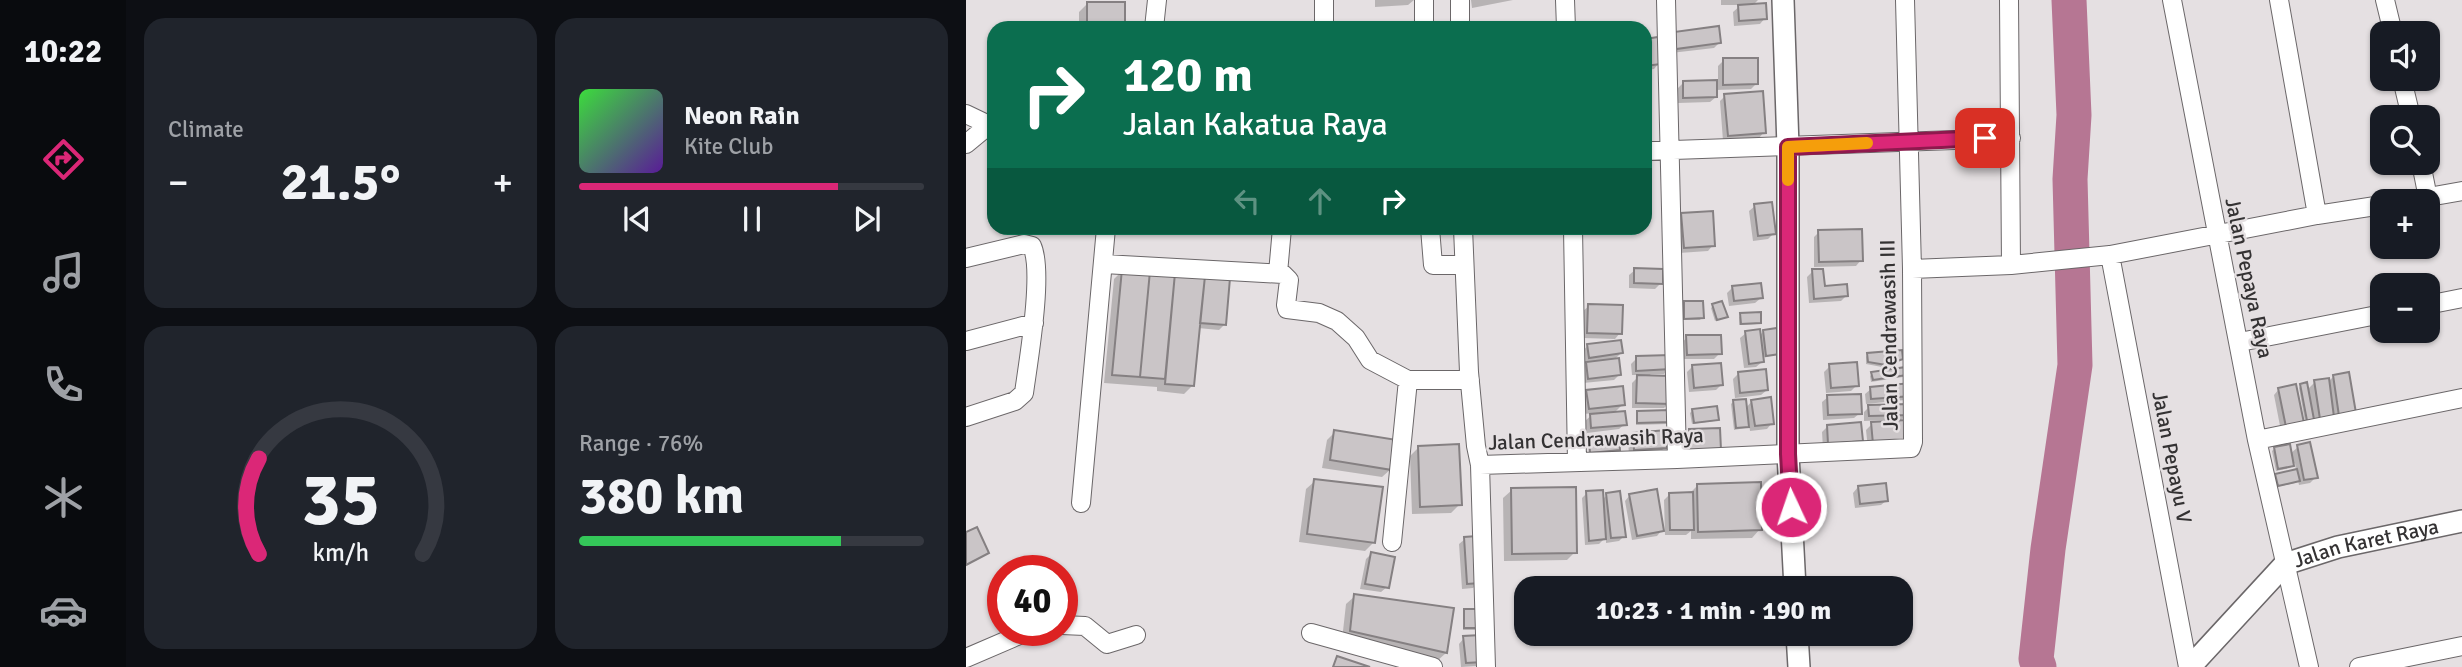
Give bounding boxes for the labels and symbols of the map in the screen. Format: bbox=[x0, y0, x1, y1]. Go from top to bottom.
pin bbox=[1955, 108, 2015, 168]
street label: Jalan Pepaya Raya bbox=[2219, 195, 2279, 361]
street label: Jalan Cendrawasih III bbox=[1874, 239, 1904, 431]
street label: Jalan Pepayu V bbox=[2146, 389, 2198, 525]
street label: Jalan Cendrawasih Raya bbox=[1488, 422, 1704, 456]
position arrow bbox=[1754, 470, 1828, 544]
street label: Jalan Karet Raya bbox=[2290, 513, 2441, 573]
speed limit sign: 40 bbox=[987, 555, 1078, 646]

